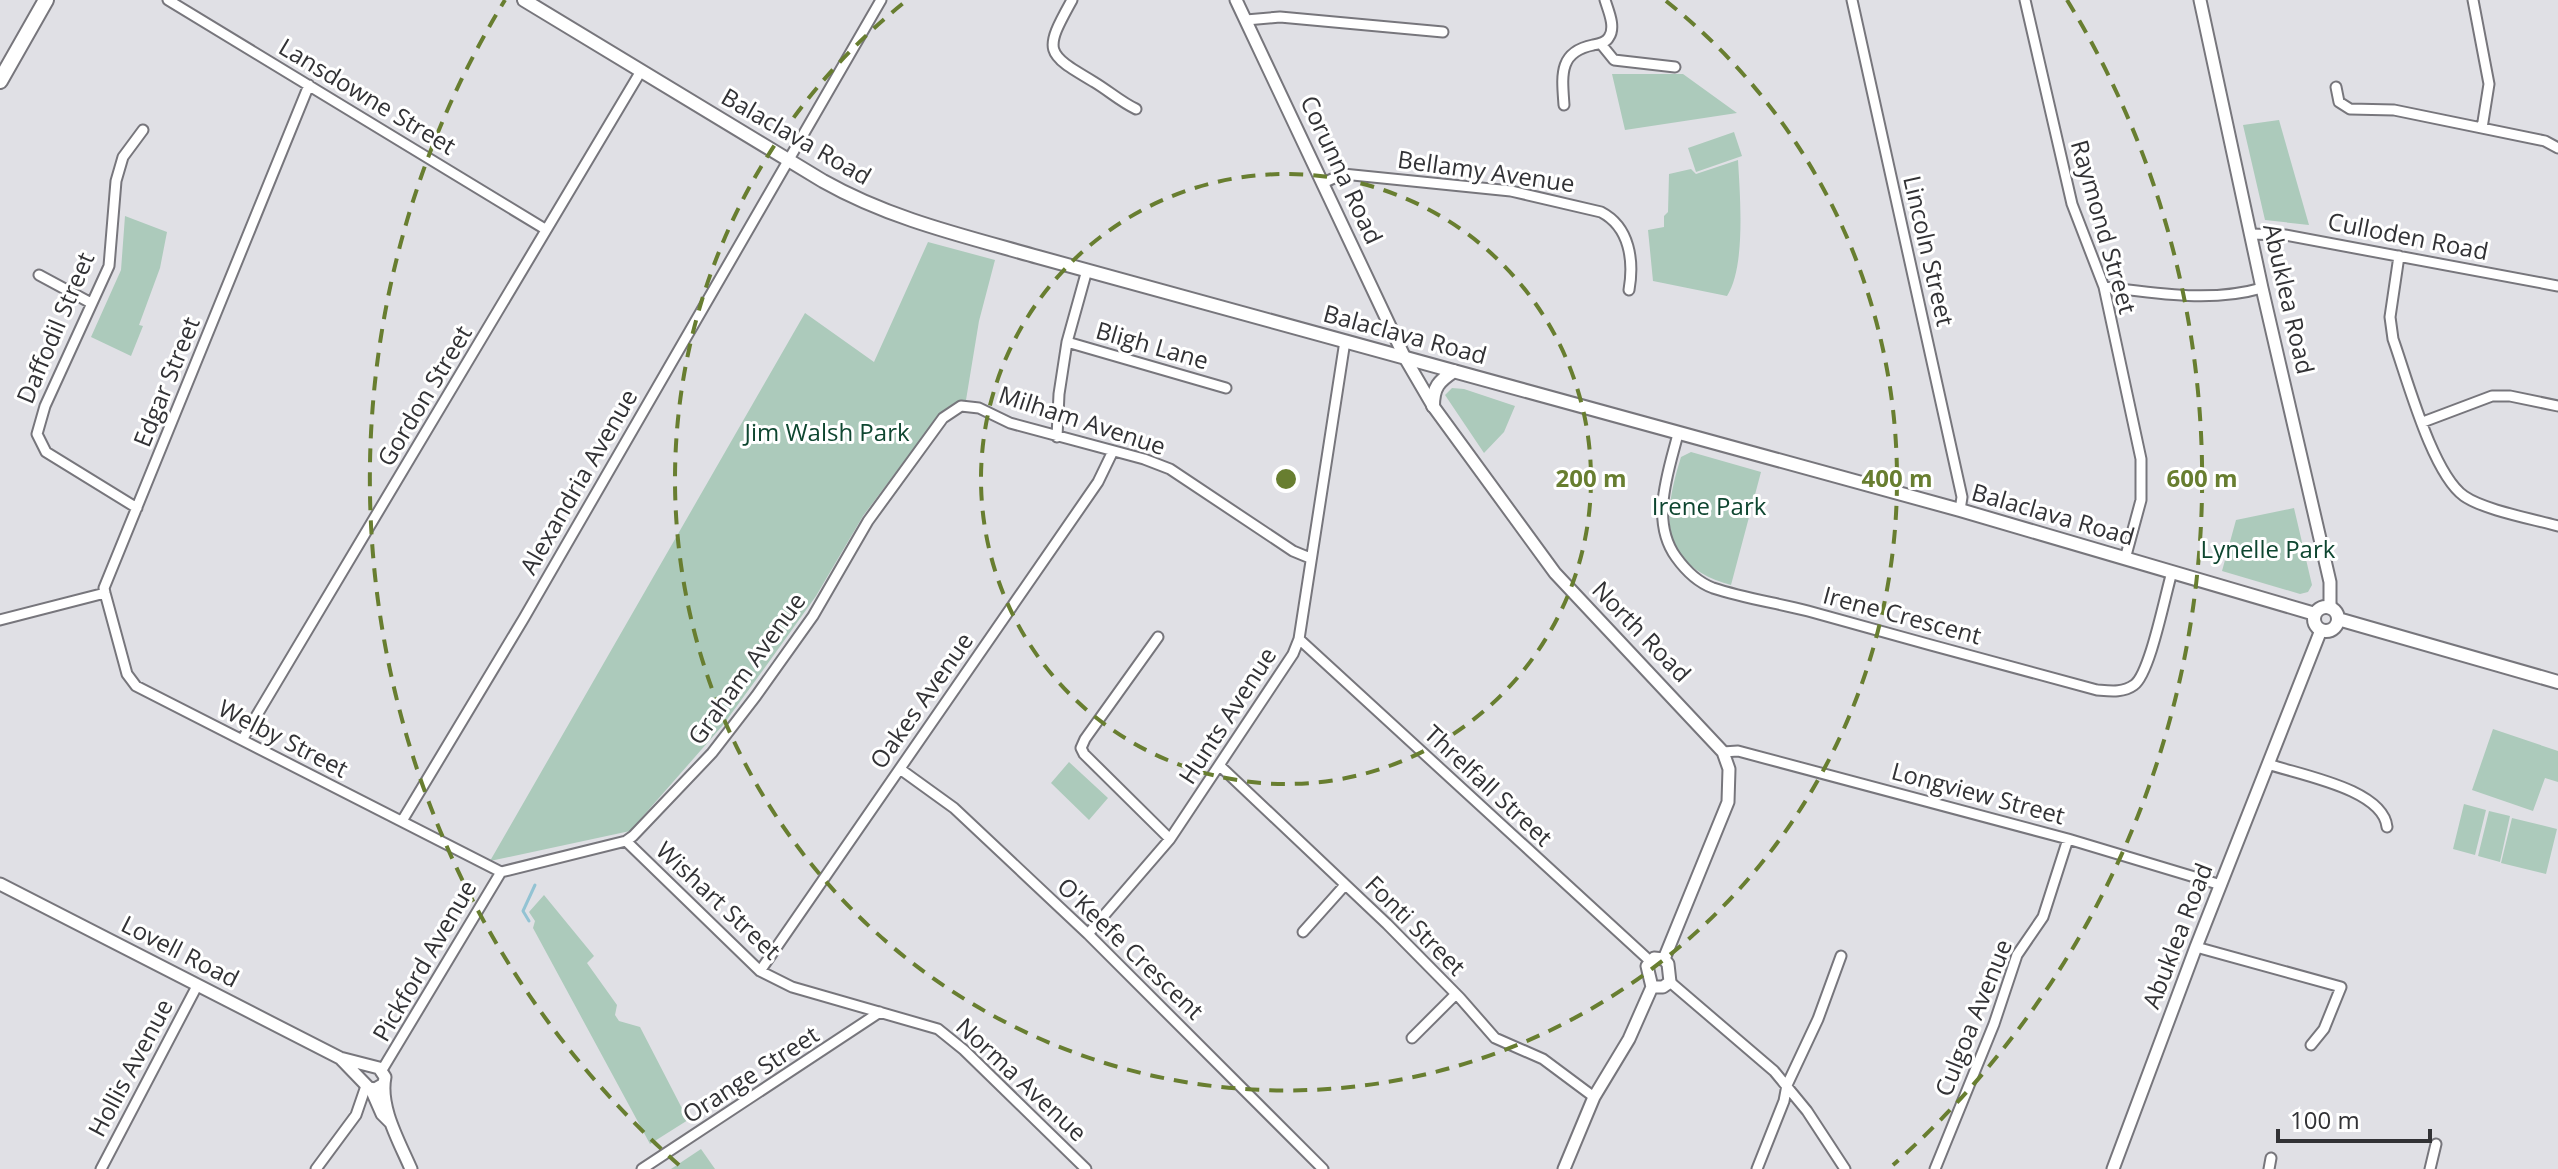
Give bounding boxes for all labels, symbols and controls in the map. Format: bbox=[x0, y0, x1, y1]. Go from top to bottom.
street label: Lansdowne Street bbox=[273, 30, 463, 162]
street label: Balaclava Road bbox=[716, 79, 878, 192]
street label: Corunna Road bbox=[1294, 90, 1391, 249]
street label: Raymond Street bbox=[2064, 136, 2145, 317]
street label: Bellamy Avenue bbox=[1396, 142, 1577, 199]
street label: Lincoln Street bbox=[1896, 172, 1963, 329]
street label: Culloden Road bbox=[2325, 204, 2491, 267]
street label: Abuklea Road bbox=[2256, 220, 2323, 377]
street label: Daffodil Street bbox=[8, 247, 101, 408]
street label: Balaclava Road bbox=[1320, 296, 1491, 371]
street label: Edgar Street bbox=[125, 312, 207, 451]
street label: Bligh Lane bbox=[1092, 313, 1213, 376]
street label: Gordon Street bbox=[369, 319, 479, 472]
street label: Milham Avenue bbox=[995, 377, 1170, 462]
street label: Alexandria Avenue bbox=[511, 382, 644, 580]
park label: Jim Walsh Park bbox=[742, 415, 910, 448]
text: 200 m bbox=[1556, 461, 1626, 494]
text: 400 m bbox=[1862, 461, 1932, 494]
text: 600 m bbox=[2167, 461, 2237, 494]
centre of rings bbox=[1272, 465, 1300, 493]
street label: Balaclava Road bbox=[1968, 475, 2139, 553]
park label: Irene Park bbox=[1652, 489, 1767, 522]
park label: Lynelle Park bbox=[2201, 532, 2336, 565]
street label: North Road bbox=[1585, 573, 1699, 689]
street label: Irene Crescent bbox=[1820, 578, 1985, 652]
street label: Graham Avenue bbox=[679, 585, 812, 751]
street label: Oakes Avenue bbox=[862, 625, 980, 775]
street label: Hunts Avenue bbox=[1170, 640, 1283, 790]
street label: Welby Street bbox=[213, 691, 354, 785]
street label: Threlfall Street bbox=[1418, 717, 1560, 853]
street label: Longview Street bbox=[1888, 754, 2069, 832]
street label: Wishart Street bbox=[650, 833, 789, 966]
street label: Abuklea Road bbox=[2134, 858, 2220, 1013]
street label: Fonti Street bbox=[1359, 868, 1473, 982]
street label: O'Keefe Crescent bbox=[1051, 870, 1211, 1026]
street label: Pickford Avenue bbox=[364, 873, 483, 1047]
street label: Lovell Road bbox=[116, 907, 245, 994]
street label: Culgoa Avenue bbox=[1926, 934, 2019, 1101]
street label: Hollis Avenue bbox=[80, 993, 180, 1142]
street label: Norma Avenue bbox=[949, 1010, 1095, 1148]
street label: Orange Street bbox=[676, 1017, 825, 1130]
scale bar bbox=[2278, 1093, 2430, 1143]
text: 100 m bbox=[2290, 1103, 2360, 1136]

